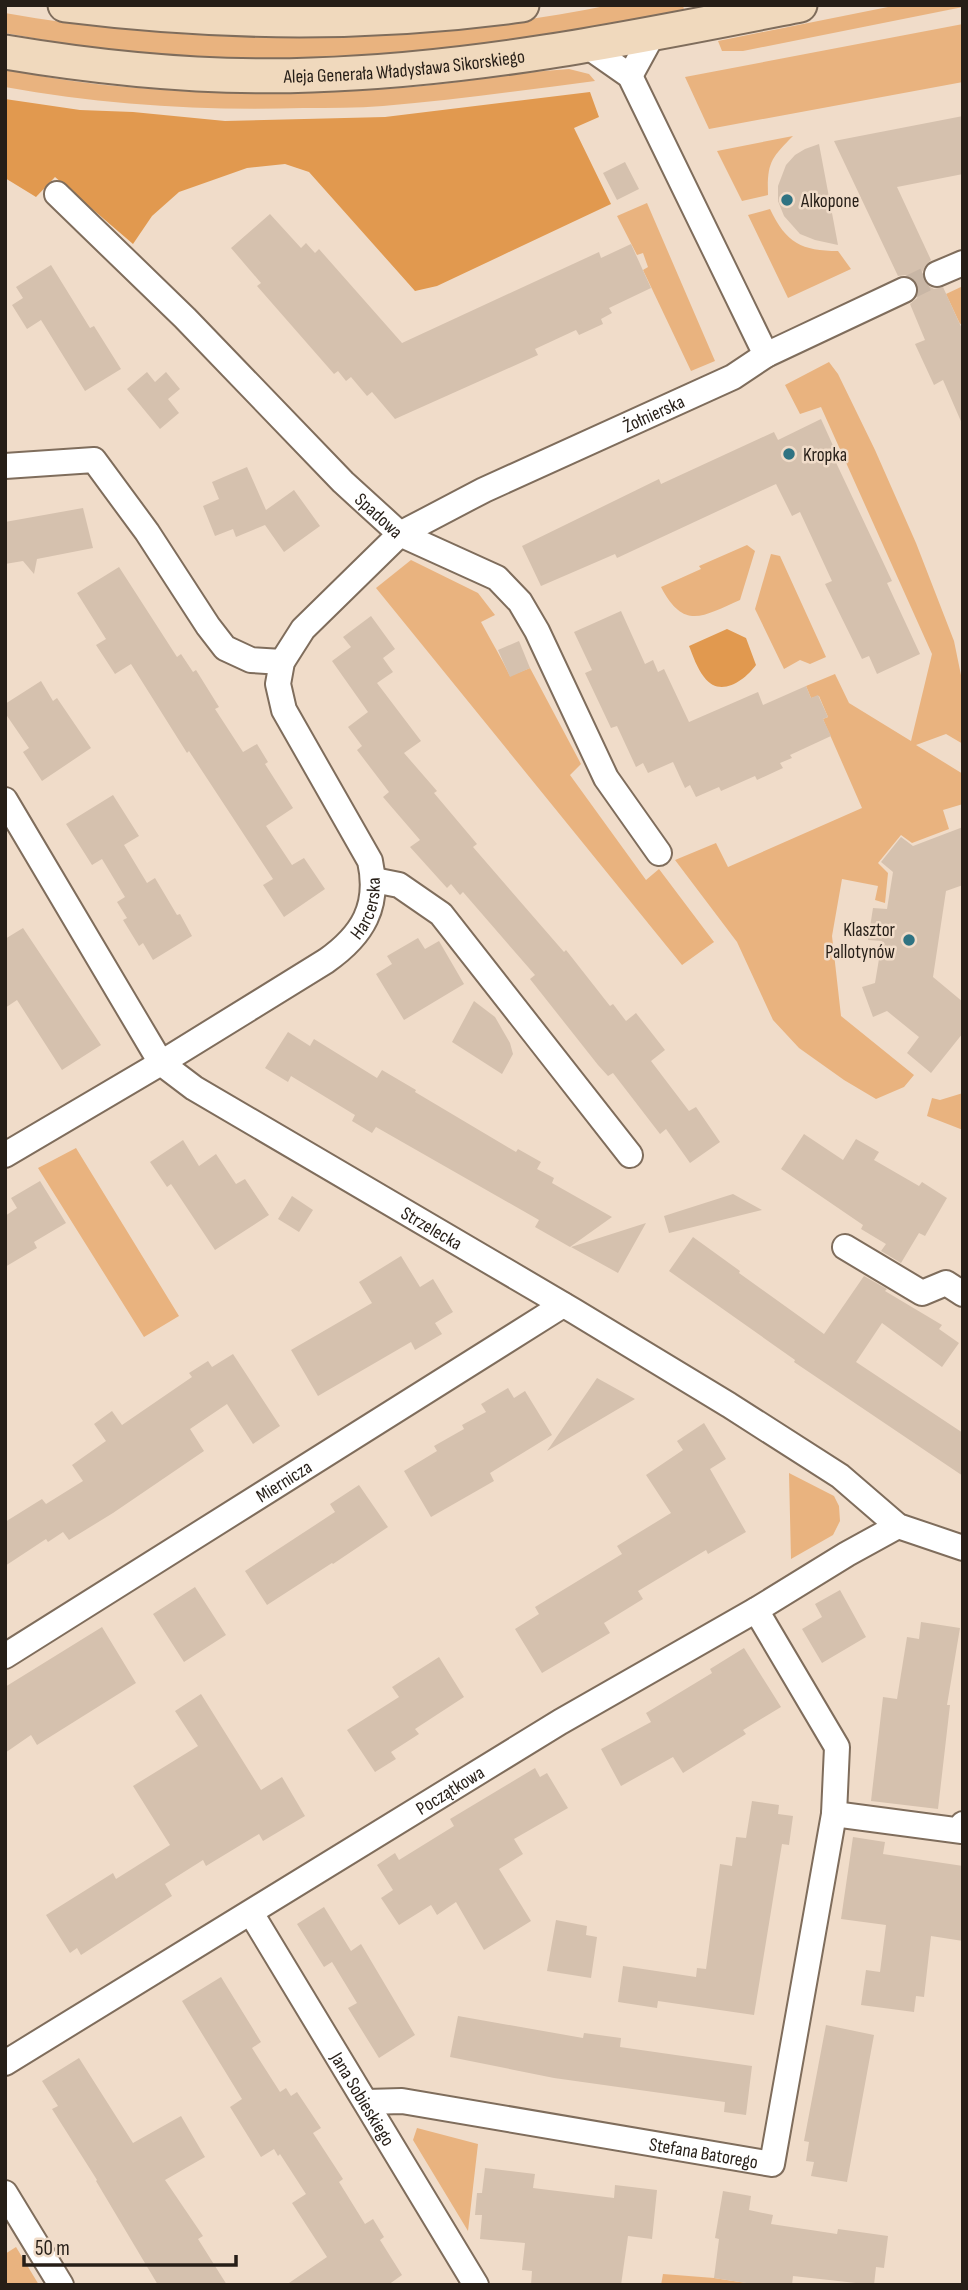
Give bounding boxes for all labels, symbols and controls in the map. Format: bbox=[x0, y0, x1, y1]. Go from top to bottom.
street label: Aleja Generała Władysława Sikorskiego bbox=[282, 45, 526, 89]
place label: Alkopone bbox=[800, 190, 859, 213]
marker: Alkopone bbox=[779, 192, 795, 208]
street label: Żołnierska bbox=[620, 391, 688, 438]
place label: Kropka bbox=[803, 444, 847, 467]
marker: Kropka bbox=[781, 446, 797, 462]
street label: Spadowa bbox=[349, 489, 407, 544]
street label: Harcerska bbox=[346, 877, 386, 944]
place label: Klasztor Pallotynów bbox=[825, 919, 896, 964]
marker: Klasztor Pallotynów bbox=[901, 932, 917, 948]
street label: Strzelecka bbox=[396, 1202, 466, 1256]
street label: Miernicza bbox=[252, 1456, 316, 1508]
street label: Początkowa bbox=[412, 1761, 489, 1821]
street label: Jana Sobieskiego bbox=[324, 2047, 399, 2151]
street label: Stefana Batorego bbox=[647, 2133, 760, 2174]
scale bar bbox=[24, 2224, 236, 2268]
text: 50 m bbox=[35, 2236, 70, 2261]

